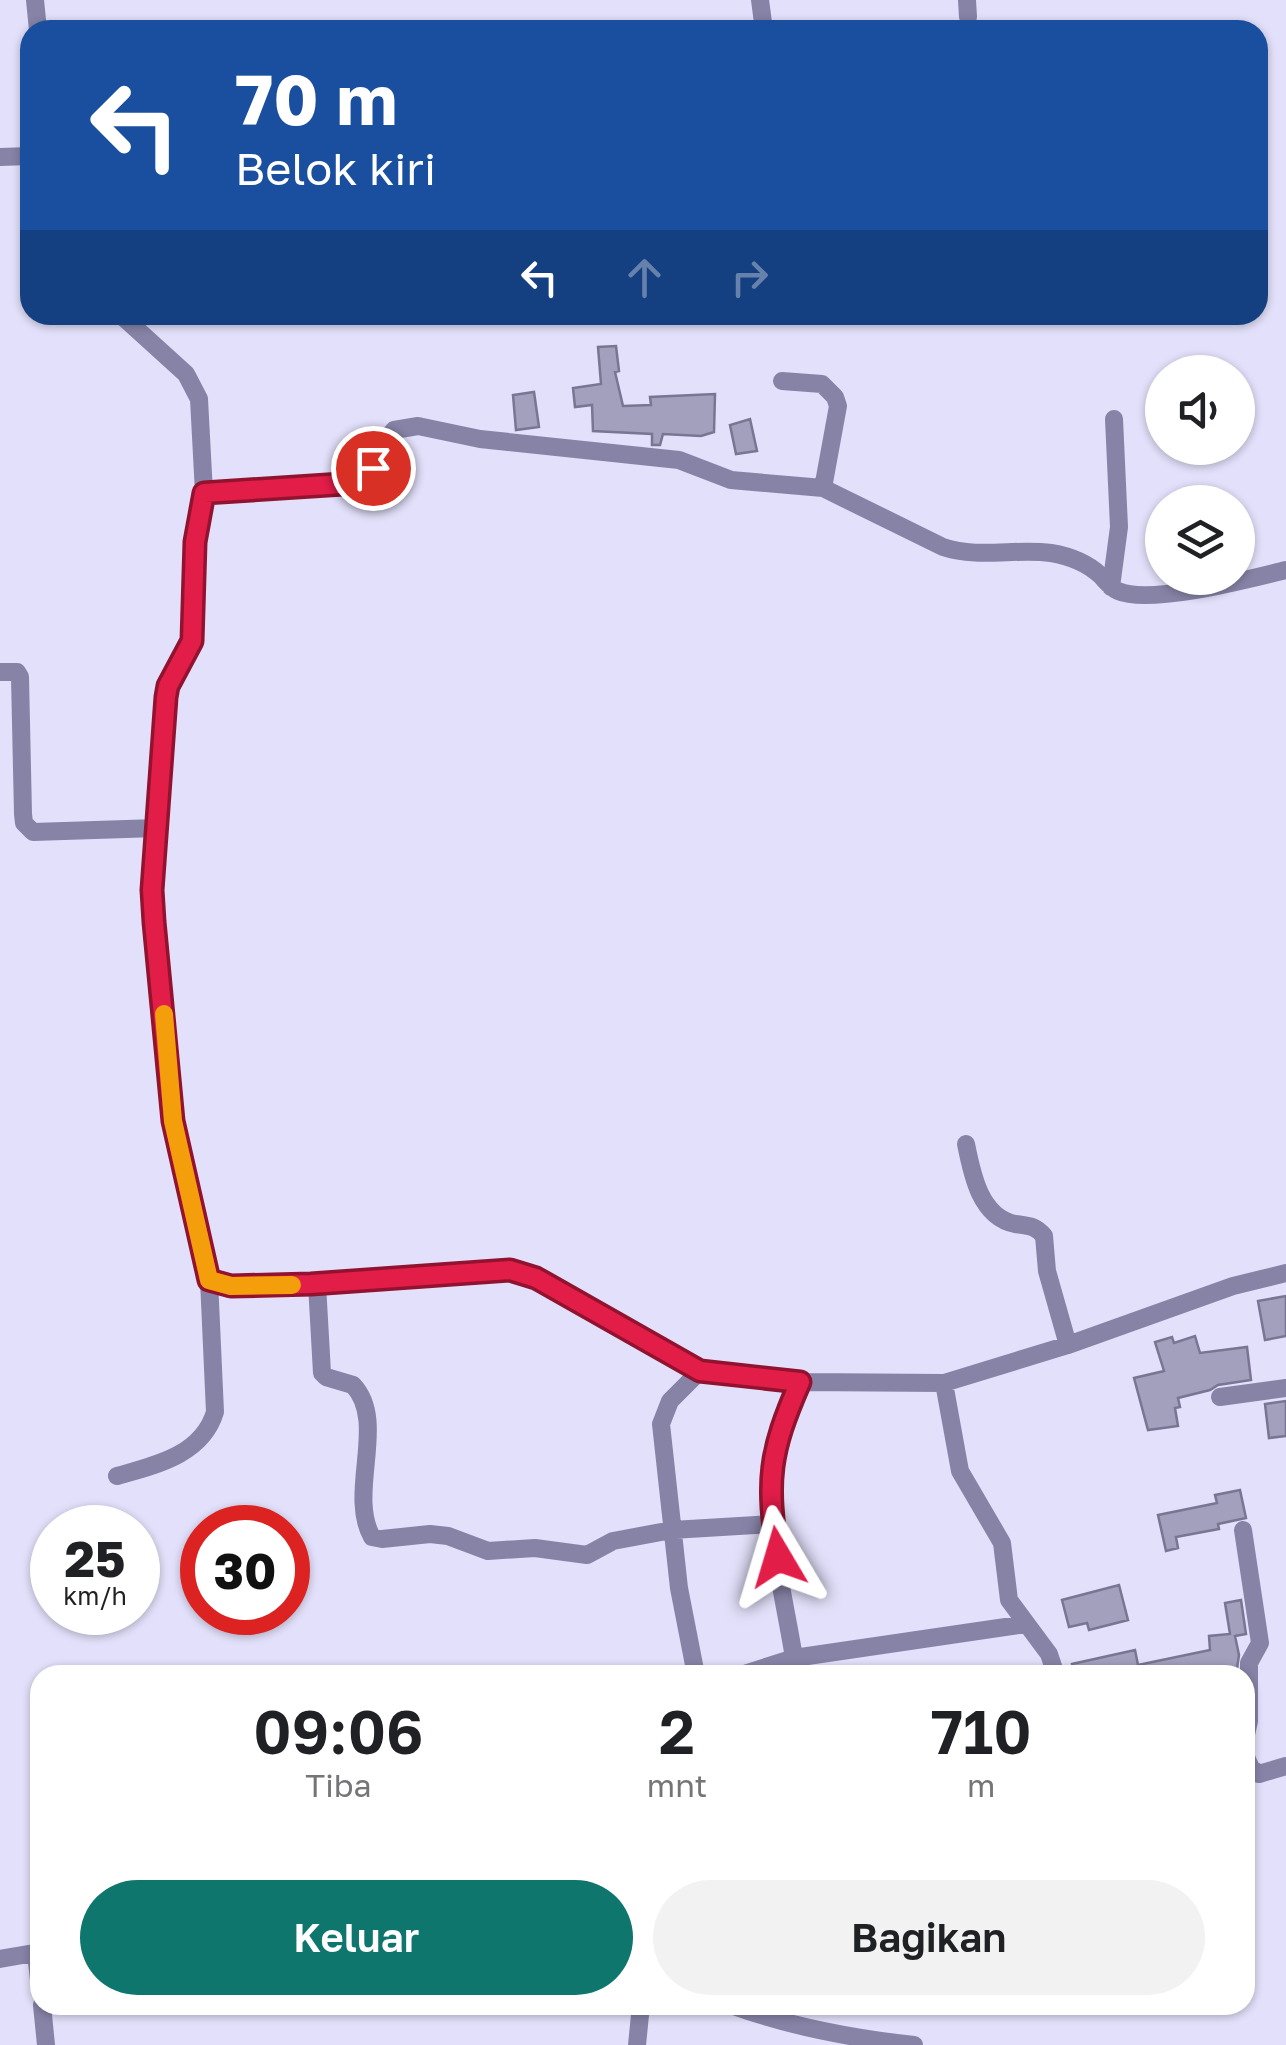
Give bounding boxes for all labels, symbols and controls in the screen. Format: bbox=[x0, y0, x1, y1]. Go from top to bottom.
text: 70 m bbox=[235, 56, 397, 140]
icon: left bbox=[70, 60, 200, 190]
text: Belok kiri bbox=[235, 141, 436, 195]
icon: left bbox=[512, 250, 567, 305]
icon: ahead bbox=[617, 250, 672, 305]
icon: right bbox=[722, 250, 777, 305]
map controls bbox=[1145, 355, 1255, 595]
button: sound bbox=[1145, 355, 1255, 465]
pin bbox=[331, 426, 416, 511]
icon: arrive bbox=[346, 441, 401, 496]
button: layers bbox=[1145, 485, 1255, 595]
speed limit sign: 30 bbox=[180, 1505, 310, 1635]
position arrow bbox=[726, 1505, 830, 1609]
text: 25 bbox=[64, 1528, 125, 1588]
text: km/h bbox=[63, 1580, 127, 1611]
text: 09:06 bbox=[253, 1695, 424, 1767]
text: 2 bbox=[659, 1695, 695, 1767]
text: 710 bbox=[931, 1695, 1032, 1767]
text: Tiba bbox=[305, 1766, 372, 1804]
text: mnt bbox=[647, 1766, 707, 1804]
text: m bbox=[967, 1766, 995, 1804]
button: Keluar bbox=[80, 1880, 633, 1995]
button: Bagikan bbox=[653, 1880, 1205, 1995]

